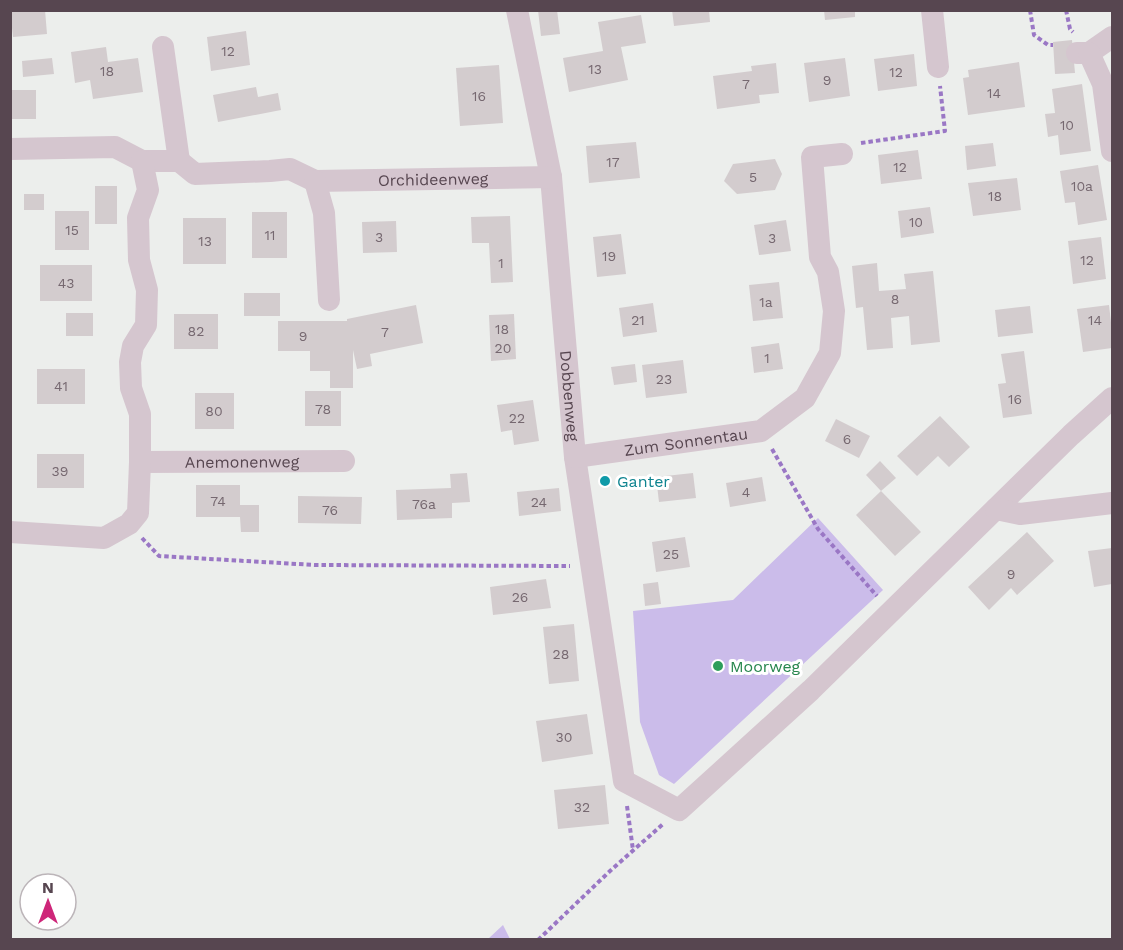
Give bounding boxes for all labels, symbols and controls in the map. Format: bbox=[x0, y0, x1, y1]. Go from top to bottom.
house number: 12 bbox=[221, 43, 235, 59]
house number: 13 bbox=[588, 61, 602, 77]
house number: 18 bbox=[100, 63, 114, 79]
house number: 12 bbox=[889, 64, 903, 80]
house number: 9 bbox=[823, 72, 831, 88]
house number: 7 bbox=[742, 76, 750, 92]
house number: 14 bbox=[987, 85, 1001, 101]
house number: 16 bbox=[472, 88, 486, 104]
house number: 10 bbox=[1060, 117, 1074, 133]
house number: 17 bbox=[606, 154, 620, 170]
house number: 12 bbox=[893, 159, 907, 175]
street label: Orchideenweg bbox=[378, 169, 489, 189]
house number: 5 bbox=[749, 169, 757, 185]
house number: 10a bbox=[1071, 178, 1093, 194]
house number: 18 bbox=[988, 188, 1002, 204]
house number: 10 bbox=[909, 214, 923, 230]
house number: 15 bbox=[65, 222, 79, 238]
house number: 11 bbox=[265, 227, 275, 243]
house number: 3 bbox=[375, 229, 383, 245]
house number: 3 bbox=[768, 230, 776, 246]
house number: 13 bbox=[198, 233, 212, 249]
house number: 19 bbox=[602, 248, 616, 264]
house number: 12 bbox=[1080, 252, 1094, 268]
house number: 1 bbox=[498, 255, 504, 271]
house number: 43 bbox=[58, 275, 74, 291]
house number: 8 bbox=[891, 291, 899, 307]
house number: 1a bbox=[759, 294, 773, 310]
house number: 21 bbox=[631, 312, 645, 328]
house number: 14 bbox=[1088, 312, 1102, 328]
house number: 18 bbox=[495, 321, 509, 337]
house number: 82 bbox=[188, 323, 204, 339]
house number: 7 bbox=[381, 324, 389, 340]
house number: 9 bbox=[299, 328, 307, 344]
house number: 20 bbox=[495, 340, 511, 356]
street label: Dobbenweg bbox=[556, 350, 583, 442]
house number: 1 bbox=[764, 350, 770, 366]
house number: 23 bbox=[656, 371, 672, 387]
house number: 41 bbox=[54, 378, 68, 394]
house number: 16 bbox=[1008, 391, 1022, 407]
house number: 78 bbox=[315, 401, 331, 417]
house number: 80 bbox=[205, 403, 223, 419]
house number: 22 bbox=[509, 410, 525, 426]
street label: Zum Sonnentau bbox=[623, 423, 749, 460]
house number: 6 bbox=[843, 431, 851, 447]
street label: Anemonenweg bbox=[185, 452, 300, 471]
house number: 39 bbox=[52, 463, 68, 479]
place label: Ganter bbox=[617, 472, 670, 491]
marker: Ganter bbox=[598, 474, 612, 488]
house number: 4 bbox=[742, 484, 750, 500]
house number: 74 bbox=[210, 493, 226, 509]
house number: 24 bbox=[531, 494, 547, 510]
house number: 76a bbox=[412, 496, 436, 512]
house number: 76 bbox=[322, 502, 338, 518]
house number: 25 bbox=[663, 546, 679, 562]
house number: 9 bbox=[1007, 566, 1015, 582]
house number: 26 bbox=[512, 589, 528, 605]
house number: 28 bbox=[553, 646, 569, 662]
place label: Moorweg bbox=[730, 657, 801, 676]
marker: Moorweg bbox=[711, 659, 725, 673]
house number: 30 bbox=[556, 729, 572, 745]
house number: 32 bbox=[574, 799, 590, 815]
north arrow bbox=[18, 872, 78, 932]
text: N bbox=[42, 878, 54, 897]

